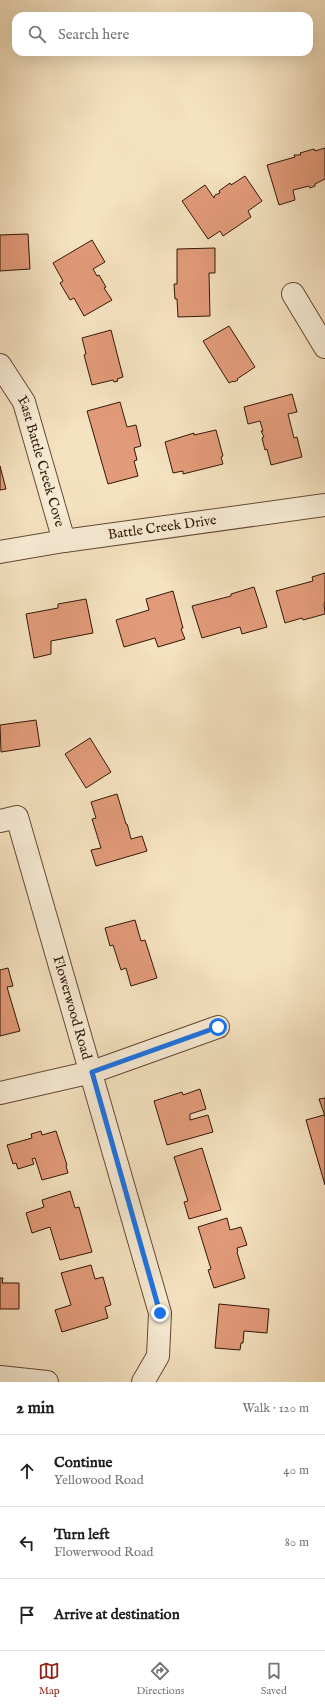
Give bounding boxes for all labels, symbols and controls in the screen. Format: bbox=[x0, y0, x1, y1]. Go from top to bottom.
search box bbox=[12, 12, 313, 56]
icon: search bbox=[26, 23, 48, 45]
text: Search here bbox=[58, 25, 129, 44]
street label: East Battle Creek Cove bbox=[13, 392, 69, 530]
street label: Battle Creek Drive bbox=[107, 511, 218, 544]
street label: Flowerwood Road bbox=[49, 954, 96, 1062]
route start bbox=[209, 1018, 227, 1036]
route end bbox=[151, 1304, 169, 1322]
text: 2 min bbox=[16, 1398, 54, 1419]
text: Walk · 120 m bbox=[243, 1400, 309, 1417]
text: Continue bbox=[54, 1453, 112, 1472]
icon: ahead bbox=[16, 1460, 38, 1482]
text: 40 m bbox=[283, 1462, 309, 1479]
text: Yellowood Road bbox=[54, 1472, 144, 1489]
text: Turn left bbox=[54, 1525, 110, 1544]
icon: left bbox=[16, 1532, 38, 1554]
text: 80 m bbox=[285, 1534, 309, 1551]
text: Flowerwood Road bbox=[54, 1544, 153, 1561]
icon: arrive bbox=[16, 1604, 38, 1626]
text: Arrive at destination bbox=[54, 1605, 180, 1624]
tab: Map bbox=[38, 1660, 60, 1698]
tab: Directions bbox=[137, 1660, 184, 1698]
tab: Saved bbox=[261, 1660, 287, 1698]

